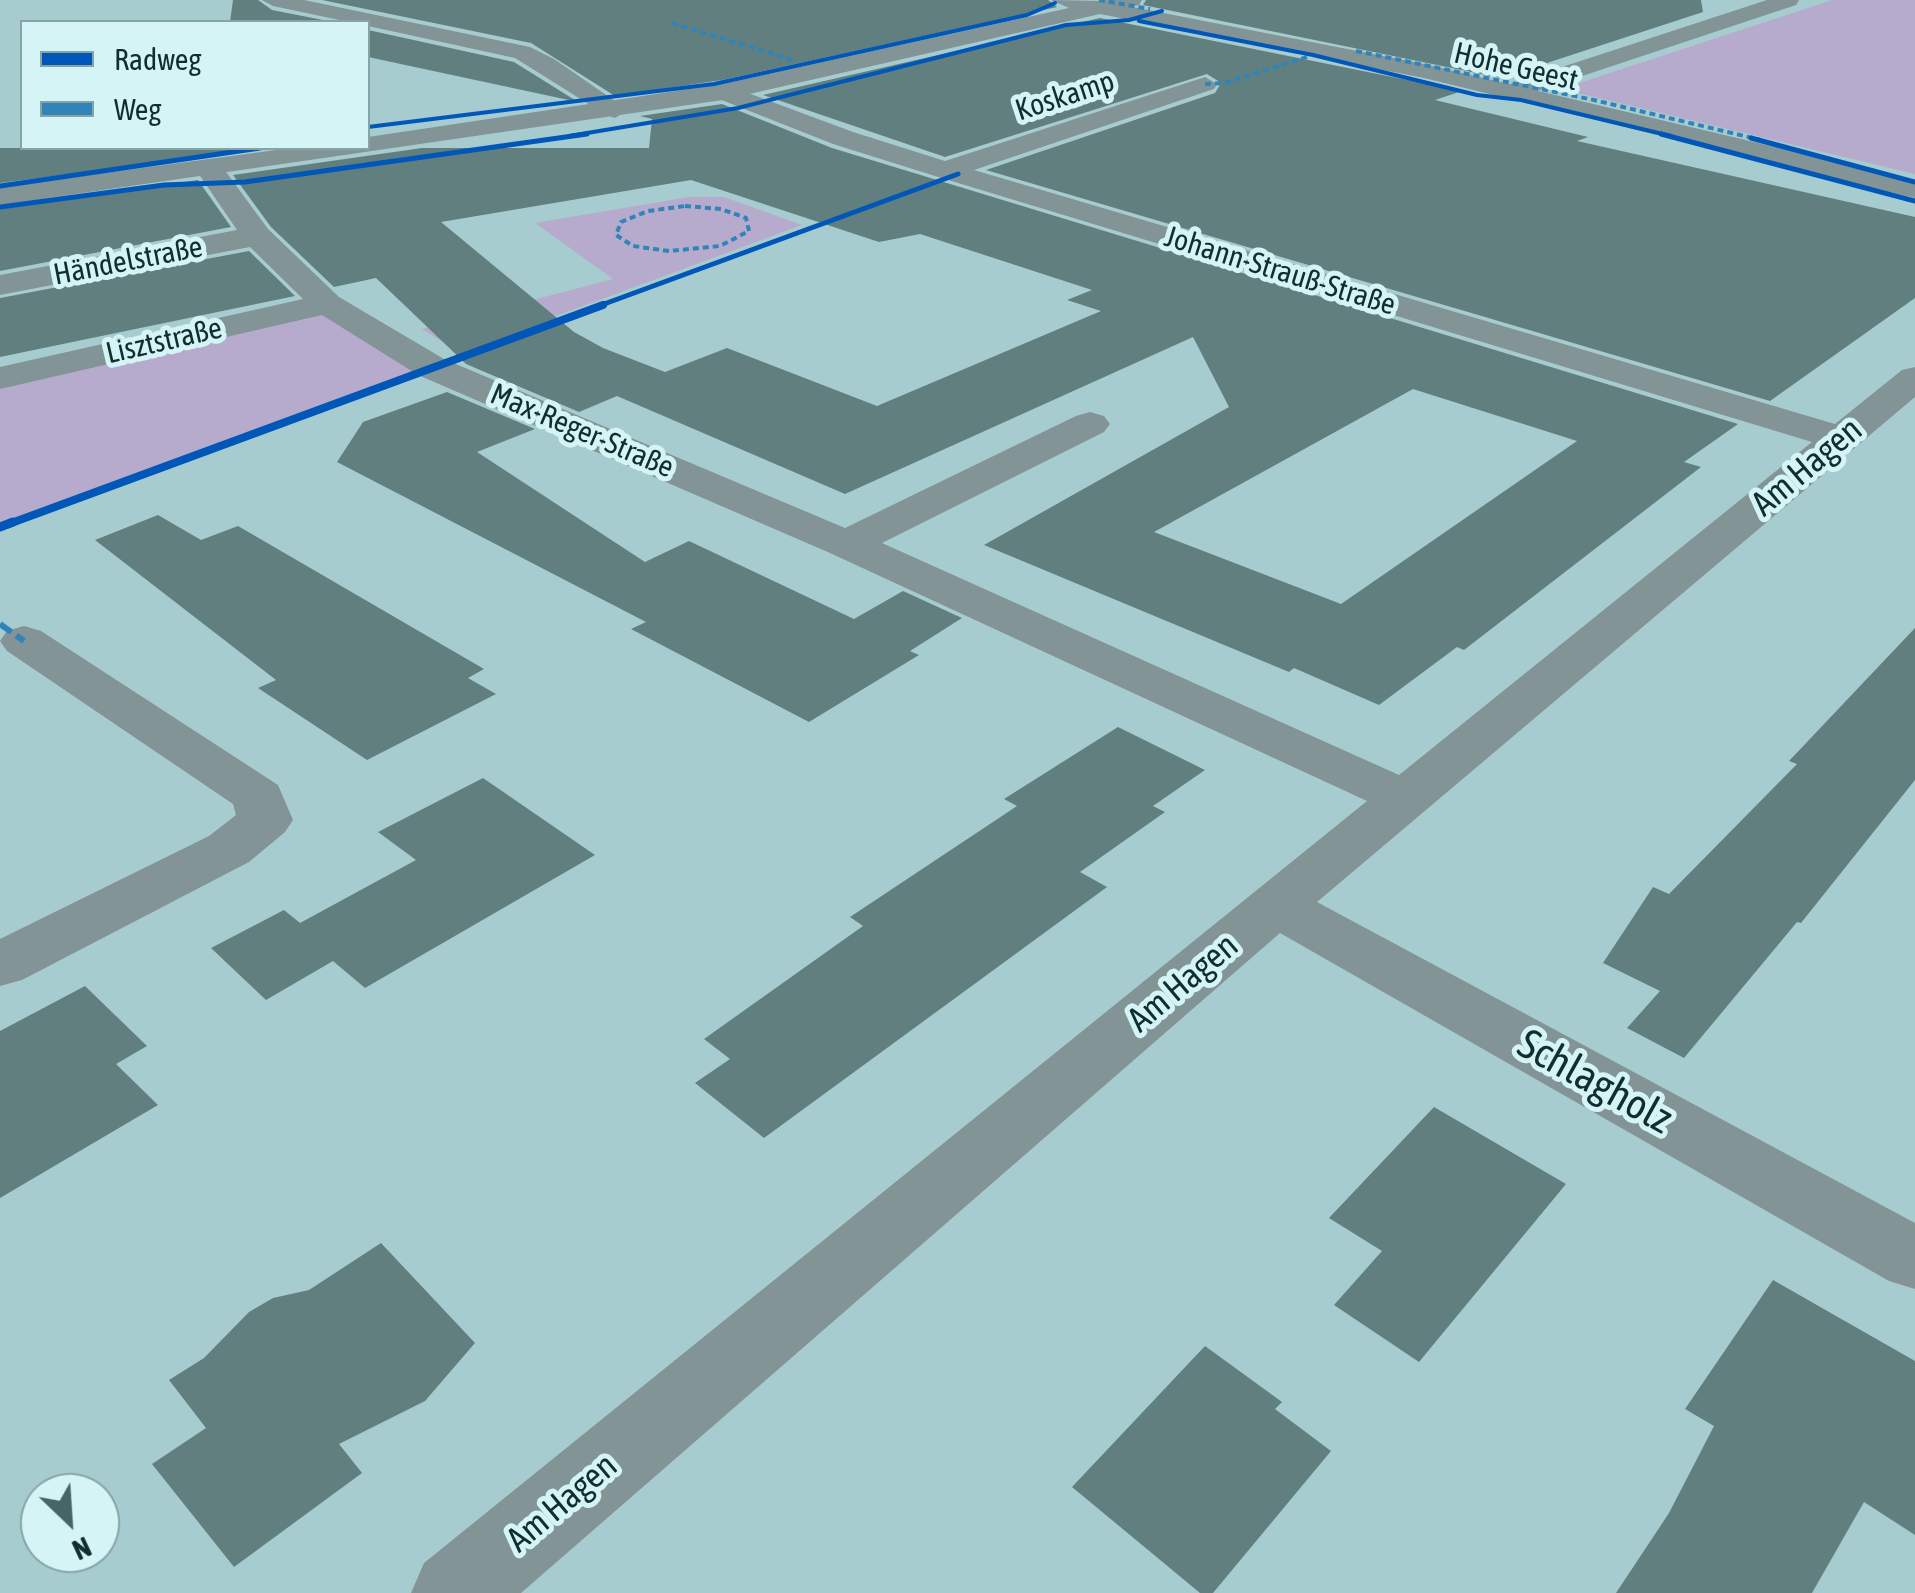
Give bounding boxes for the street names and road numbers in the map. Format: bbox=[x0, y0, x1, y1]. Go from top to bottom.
street label: Hohe Geest bbox=[1451, 35, 1581, 99]
street label: Koskamp bbox=[1011, 63, 1119, 129]
street label: Johann-Strauß-Straße bbox=[1160, 219, 1400, 323]
street label: Händelstraße bbox=[51, 229, 205, 293]
street label: Lisztstraße bbox=[103, 310, 225, 372]
street label: Max-Reger-Straße bbox=[485, 376, 679, 486]
street label: Am Hagen bbox=[1743, 409, 1871, 525]
street label: Am Hagen bbox=[1119, 925, 1247, 1041]
street label: Schlagholz bbox=[1509, 1019, 1681, 1145]
street label: Am Hagen bbox=[498, 1445, 626, 1561]

